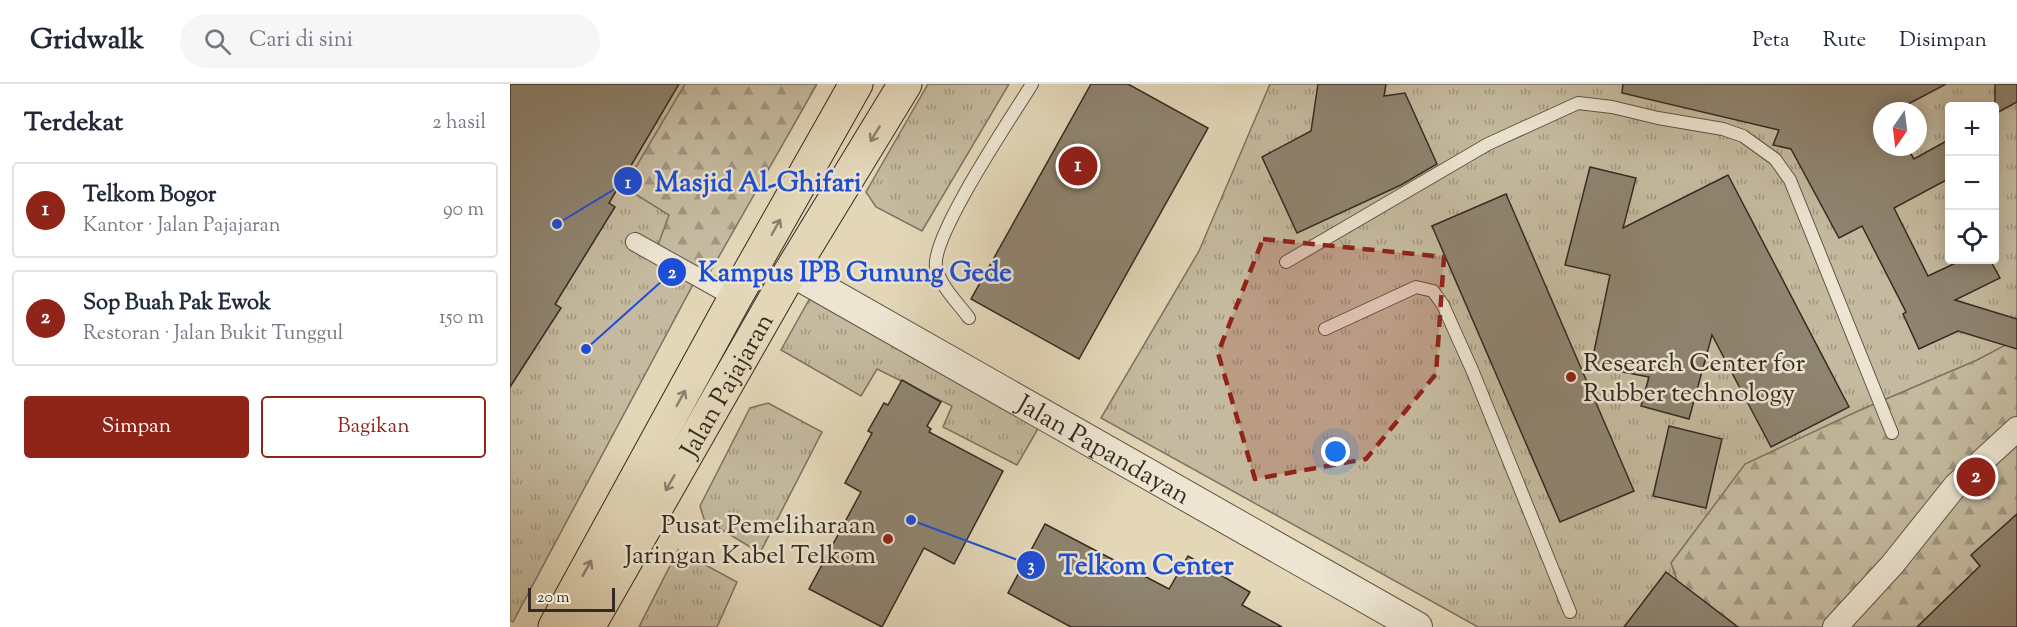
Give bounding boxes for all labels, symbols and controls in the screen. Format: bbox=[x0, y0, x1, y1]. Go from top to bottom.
search box bbox=[180, 14, 600, 68]
text: Gridwalk bbox=[30, 21, 144, 61]
icon: search bbox=[201, 25, 234, 58]
text: Cari di sini bbox=[249, 25, 353, 57]
text: Peta bbox=[1752, 26, 1790, 56]
text: Rute bbox=[1823, 26, 1866, 56]
text: Disimpan bbox=[1899, 26, 1987, 56]
north arrow bbox=[1873, 102, 1927, 156]
map controls bbox=[1945, 102, 1999, 264]
button: + bbox=[1945, 102, 1999, 156]
text: Terdekat bbox=[24, 105, 123, 142]
text: 2 hasil bbox=[432, 109, 486, 138]
one-way arrow bbox=[868, 125, 880, 142]
pin: 1 bbox=[1058, 144, 1098, 188]
button: − bbox=[1945, 156, 1999, 210]
callout: Masjid Al-Ghifari bbox=[613, 159, 874, 204]
text: Masjid Al-Ghifari bbox=[654, 165, 862, 204]
text: 1 bbox=[625, 171, 632, 197]
text: Telkom Bogor bbox=[83, 180, 216, 212]
text: 1 bbox=[42, 196, 49, 225]
text: 90 m bbox=[443, 196, 484, 225]
button: locate bbox=[1945, 210, 1999, 264]
text: Kantor · Jalan Pajajaran bbox=[83, 212, 281, 241]
one-way arrow bbox=[770, 219, 782, 236]
callout: Kampus IPB Gunung Gede bbox=[657, 249, 1024, 294]
text: Kampus IPB Gunung Gede bbox=[698, 255, 1012, 294]
text: 2 bbox=[668, 261, 677, 287]
text: Sop Buah Pak Ewok bbox=[83, 288, 271, 320]
text: 2 bbox=[41, 304, 50, 333]
text: 150 m bbox=[439, 304, 484, 333]
street label: Jalan Pajajaran bbox=[672, 307, 784, 467]
text: Restoran · Jalan Bukit Tunggul bbox=[83, 320, 343, 349]
place label: Research Center for Rubber technology bbox=[1583, 346, 1806, 413]
marker: Research Center for Rubber technology bbox=[1564, 370, 1578, 384]
street label: Jalan Papandayan bbox=[1008, 386, 1196, 515]
one-way arrow bbox=[676, 389, 687, 407]
button: Simpan bbox=[24, 396, 249, 458]
button: Bagikan bbox=[261, 396, 486, 458]
your location bbox=[1321, 437, 1350, 466]
pin: 2 bbox=[1956, 454, 1996, 500]
one-way arrow bbox=[663, 474, 675, 491]
place label: Pusat Pemeliharaan Jaringan Kabel Telkom bbox=[623, 508, 876, 575]
marker: Pusat Pemeliharaan Jaringan Kabel Telkom bbox=[881, 532, 895, 546]
callout: Telkom Center bbox=[1016, 542, 1245, 587]
text: Telkom Center bbox=[1058, 548, 1234, 587]
text: 3 bbox=[1027, 554, 1035, 580]
one-way arrow bbox=[582, 560, 593, 578]
scale bar bbox=[528, 585, 615, 612]
text: 20 m bbox=[537, 587, 570, 610]

